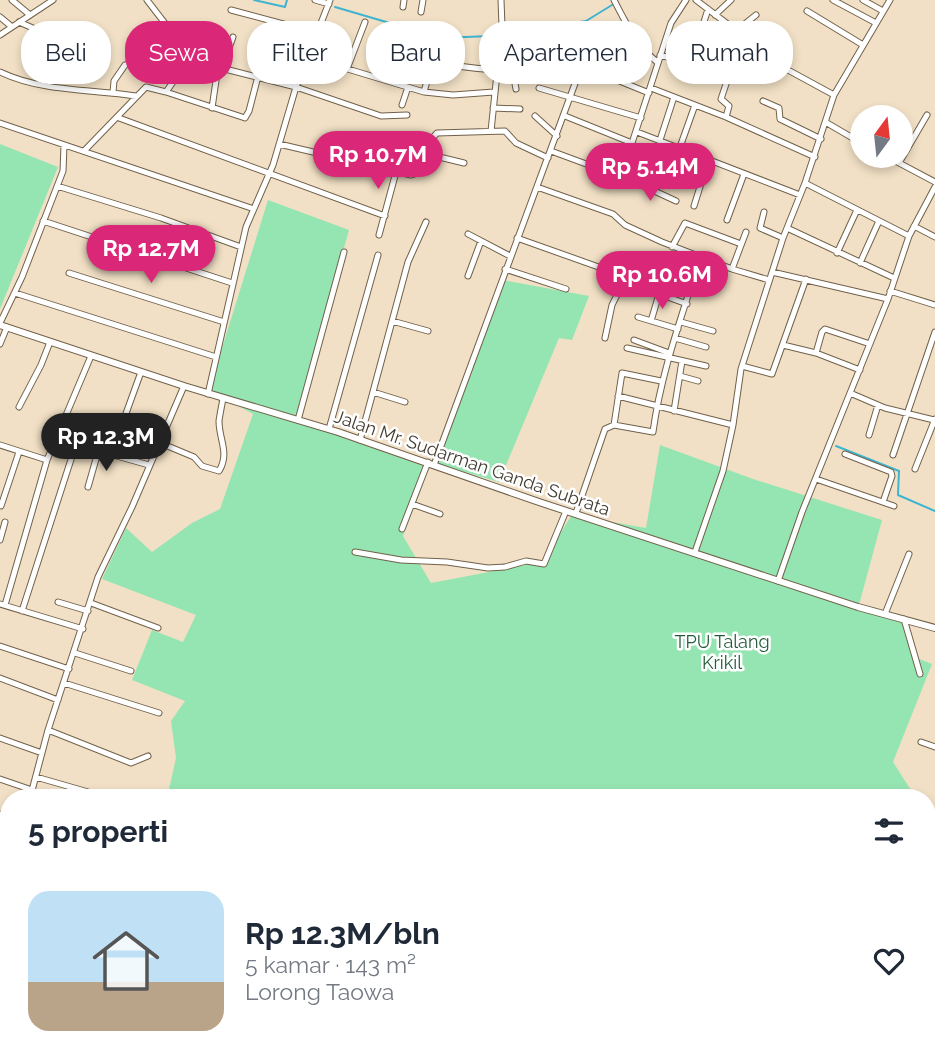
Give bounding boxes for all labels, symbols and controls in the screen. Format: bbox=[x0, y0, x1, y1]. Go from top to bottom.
chip: Beli bbox=[21, 21, 111, 84]
chip: Sewa bbox=[125, 21, 233, 84]
chip: Filter bbox=[247, 21, 352, 84]
chip: Baru bbox=[366, 21, 465, 84]
chip: Apartemen bbox=[479, 21, 652, 84]
chip: Rumah bbox=[666, 21, 793, 84]
north arrow bbox=[850, 105, 914, 168]
map controls bbox=[850, 105, 913, 168]
pin: Rp 10.7M bbox=[306, 132, 450, 191]
text: Rp 10.7M bbox=[329, 140, 427, 167]
pin: Rp 5.14M bbox=[578, 144, 722, 203]
text: Rp 5.14M bbox=[601, 152, 699, 179]
pin: Rp 12.7M bbox=[79, 226, 223, 285]
text: Rp 12.7M bbox=[102, 234, 200, 261]
pin: Rp 10.6M bbox=[590, 252, 734, 311]
text: Rp 10.6M bbox=[612, 260, 712, 287]
street label: Jalan Mr. Sudarman Ganda Subrata bbox=[332, 405, 613, 520]
pin: Rp 12.3M bbox=[34, 414, 178, 473]
text: Rp 12.3M bbox=[57, 422, 155, 449]
park label: TPU Talang Krikil bbox=[674, 631, 770, 673]
icon: filters bbox=[870, 812, 908, 850]
text: 5 properti bbox=[28, 814, 168, 849]
text: Rp 12.3M/bln bbox=[245, 916, 440, 951]
icon: home bbox=[84, 919, 168, 1003]
icon: heart bbox=[870, 942, 908, 980]
text: 5 kamar · 143 m² bbox=[245, 951, 416, 978]
text: Lorong Taowa bbox=[245, 978, 394, 1005]

